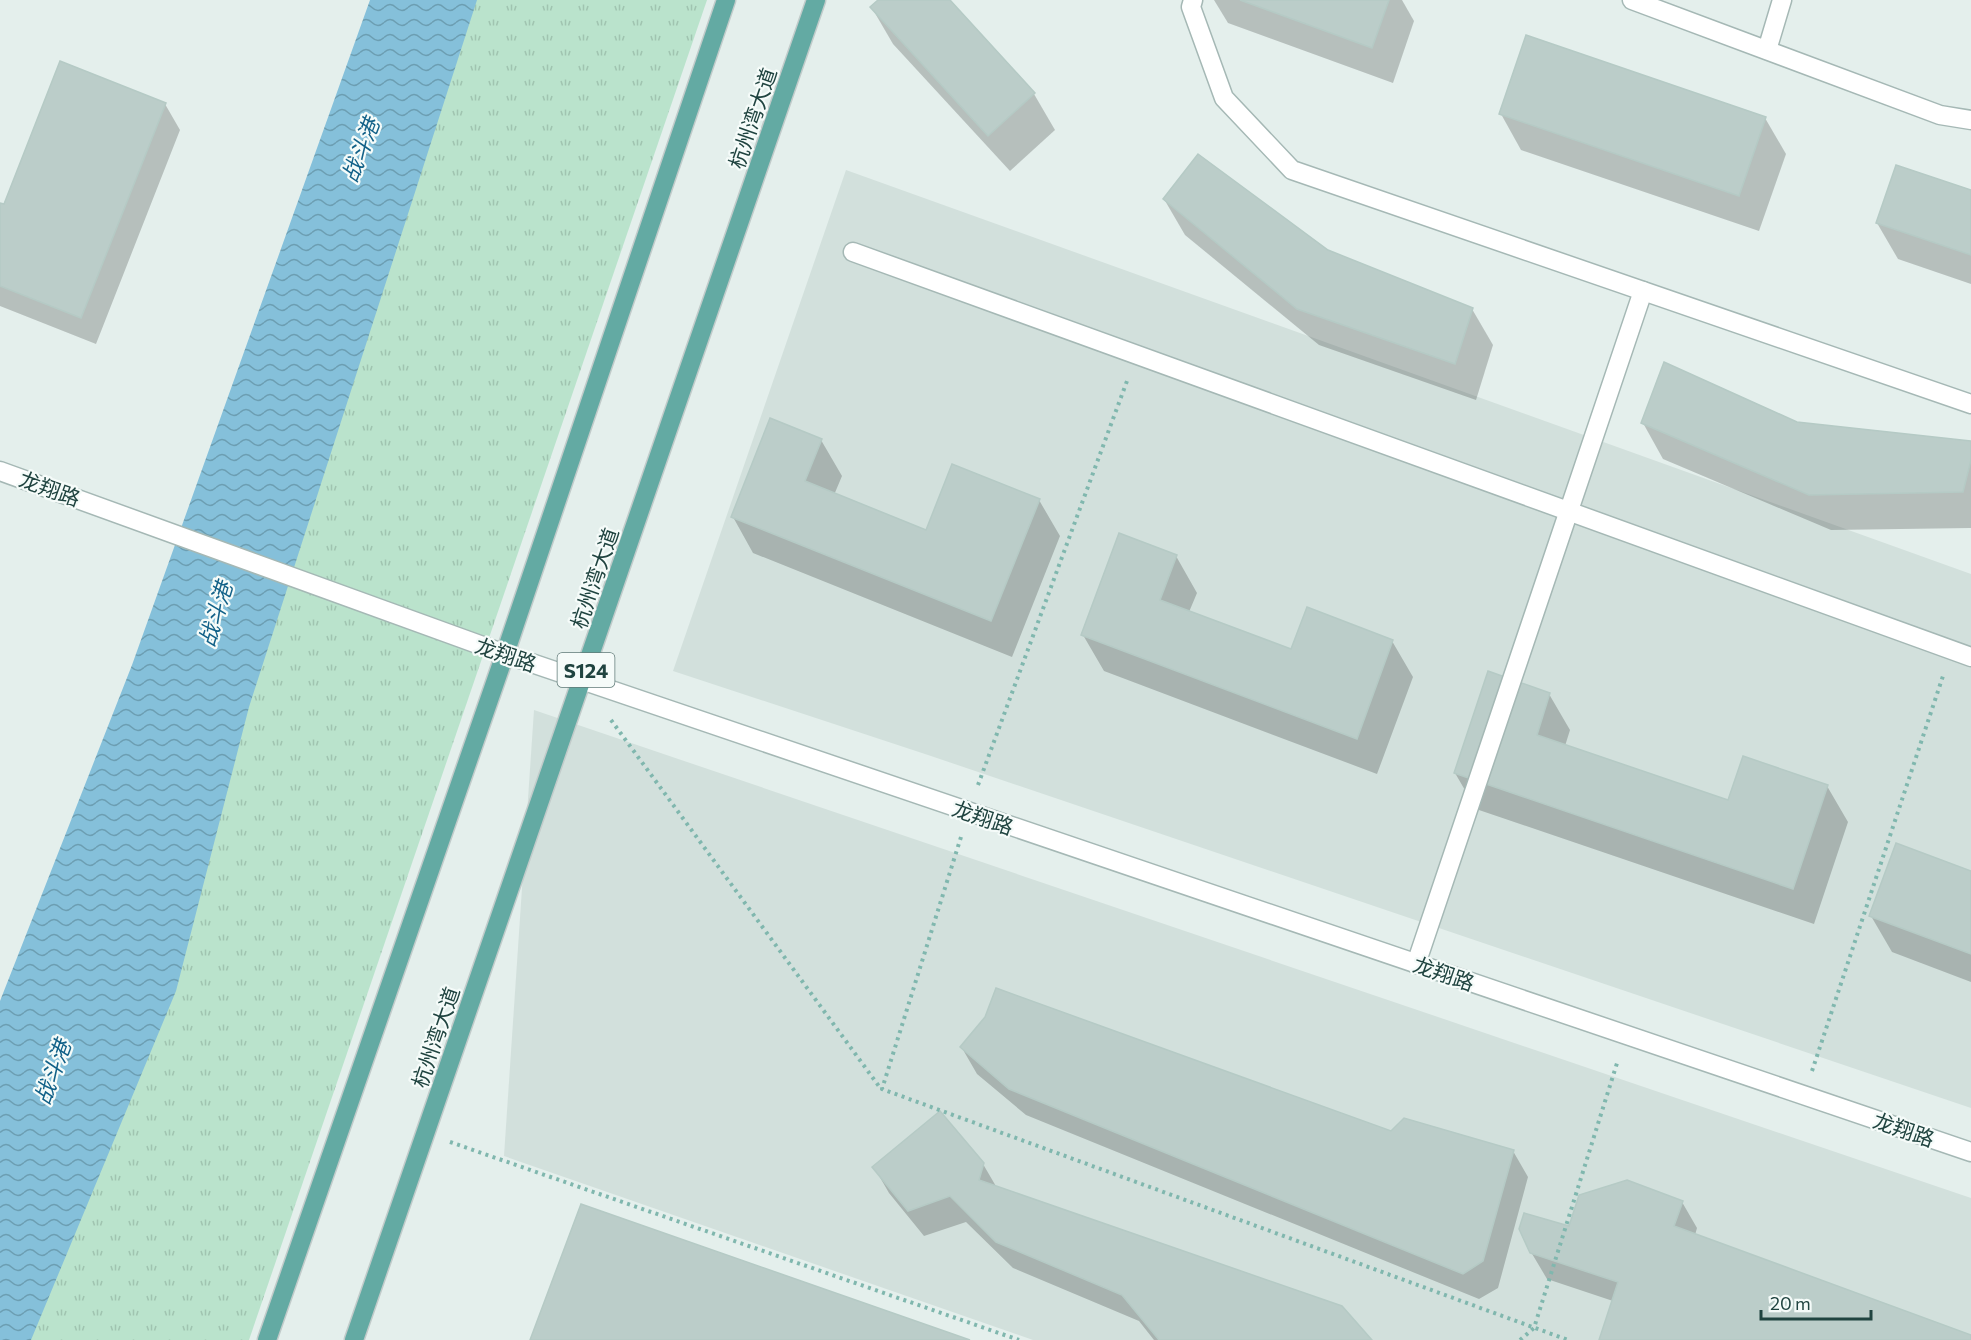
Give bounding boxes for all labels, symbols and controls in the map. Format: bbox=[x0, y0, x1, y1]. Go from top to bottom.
street label: 杭州湾大道 bbox=[723, 64, 781, 172]
water label: 战斗港 bbox=[336, 112, 386, 186]
street label: 龙翔路 bbox=[16, 465, 84, 511]
street label: 杭州湾大道 bbox=[565, 524, 623, 632]
water label: 战斗港 bbox=[192, 576, 238, 650]
street label: 龙翔路 bbox=[472, 632, 540, 676]
road number: S124 bbox=[558, 653, 614, 687]
street label: 龙翔路 bbox=[949, 795, 1017, 839]
street label: 龙翔路 bbox=[1410, 951, 1478, 995]
street label: 杭州湾大道 bbox=[406, 983, 464, 1091]
water label: 战斗港 bbox=[28, 1034, 77, 1108]
street label: 龙翔路 bbox=[1870, 1107, 1938, 1151]
scale bar bbox=[1761, 1283, 1870, 1321]
text: 20 m bbox=[1770, 1292, 1811, 1314]

